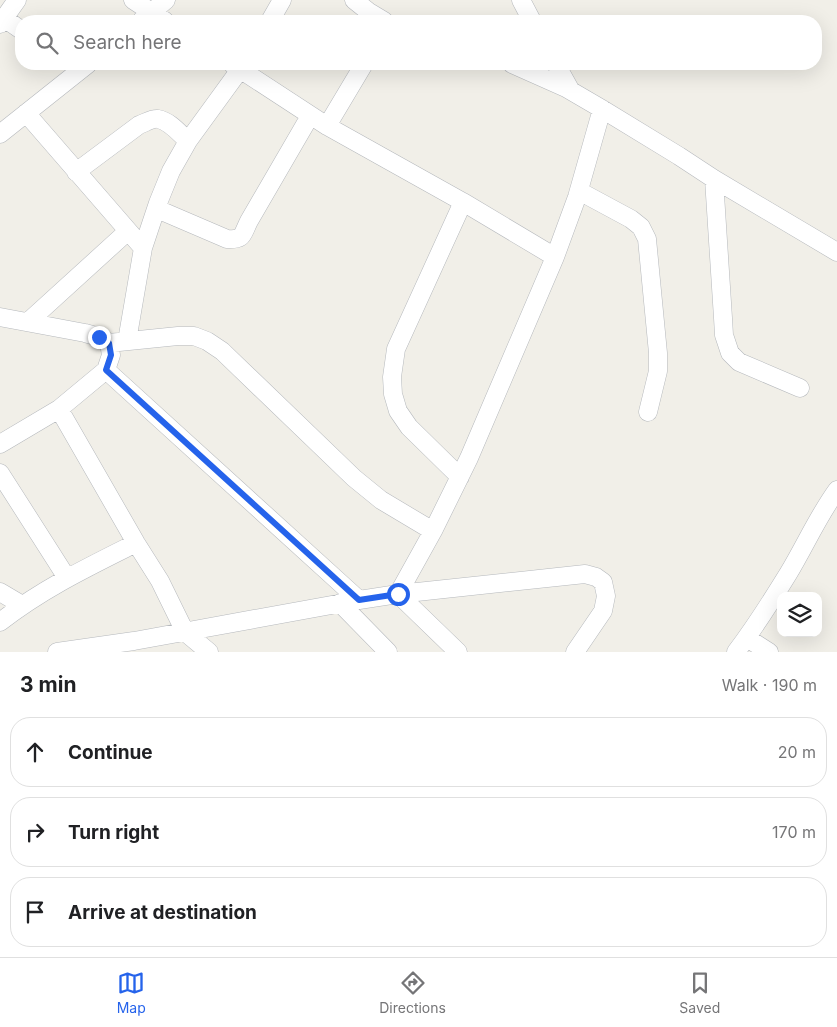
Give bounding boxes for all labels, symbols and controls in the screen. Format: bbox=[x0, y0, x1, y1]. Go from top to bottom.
search box bbox=[15, 15, 822, 70]
icon: search bbox=[33, 29, 61, 57]
text: Search here bbox=[73, 31, 182, 54]
route end bbox=[88, 326, 111, 349]
route start bbox=[387, 583, 410, 606]
map controls bbox=[777, 592, 822, 637]
button: layers bbox=[777, 592, 822, 637]
text: 3 min bbox=[20, 672, 76, 697]
text: Walk · 190 m bbox=[722, 675, 817, 695]
icon: ahead bbox=[21, 738, 49, 766]
text: Continue bbox=[68, 741, 153, 764]
text: 20 m bbox=[778, 742, 816, 762]
icon: right bbox=[21, 818, 49, 846]
text: Turn right bbox=[68, 821, 159, 844]
text: 170 m bbox=[772, 822, 816, 842]
icon: arrive bbox=[21, 898, 49, 926]
text: Arrive at destination bbox=[68, 901, 257, 924]
tab: Map bbox=[117, 969, 146, 1016]
tab: Directions bbox=[379, 969, 446, 1016]
tab: Saved bbox=[679, 969, 720, 1016]

